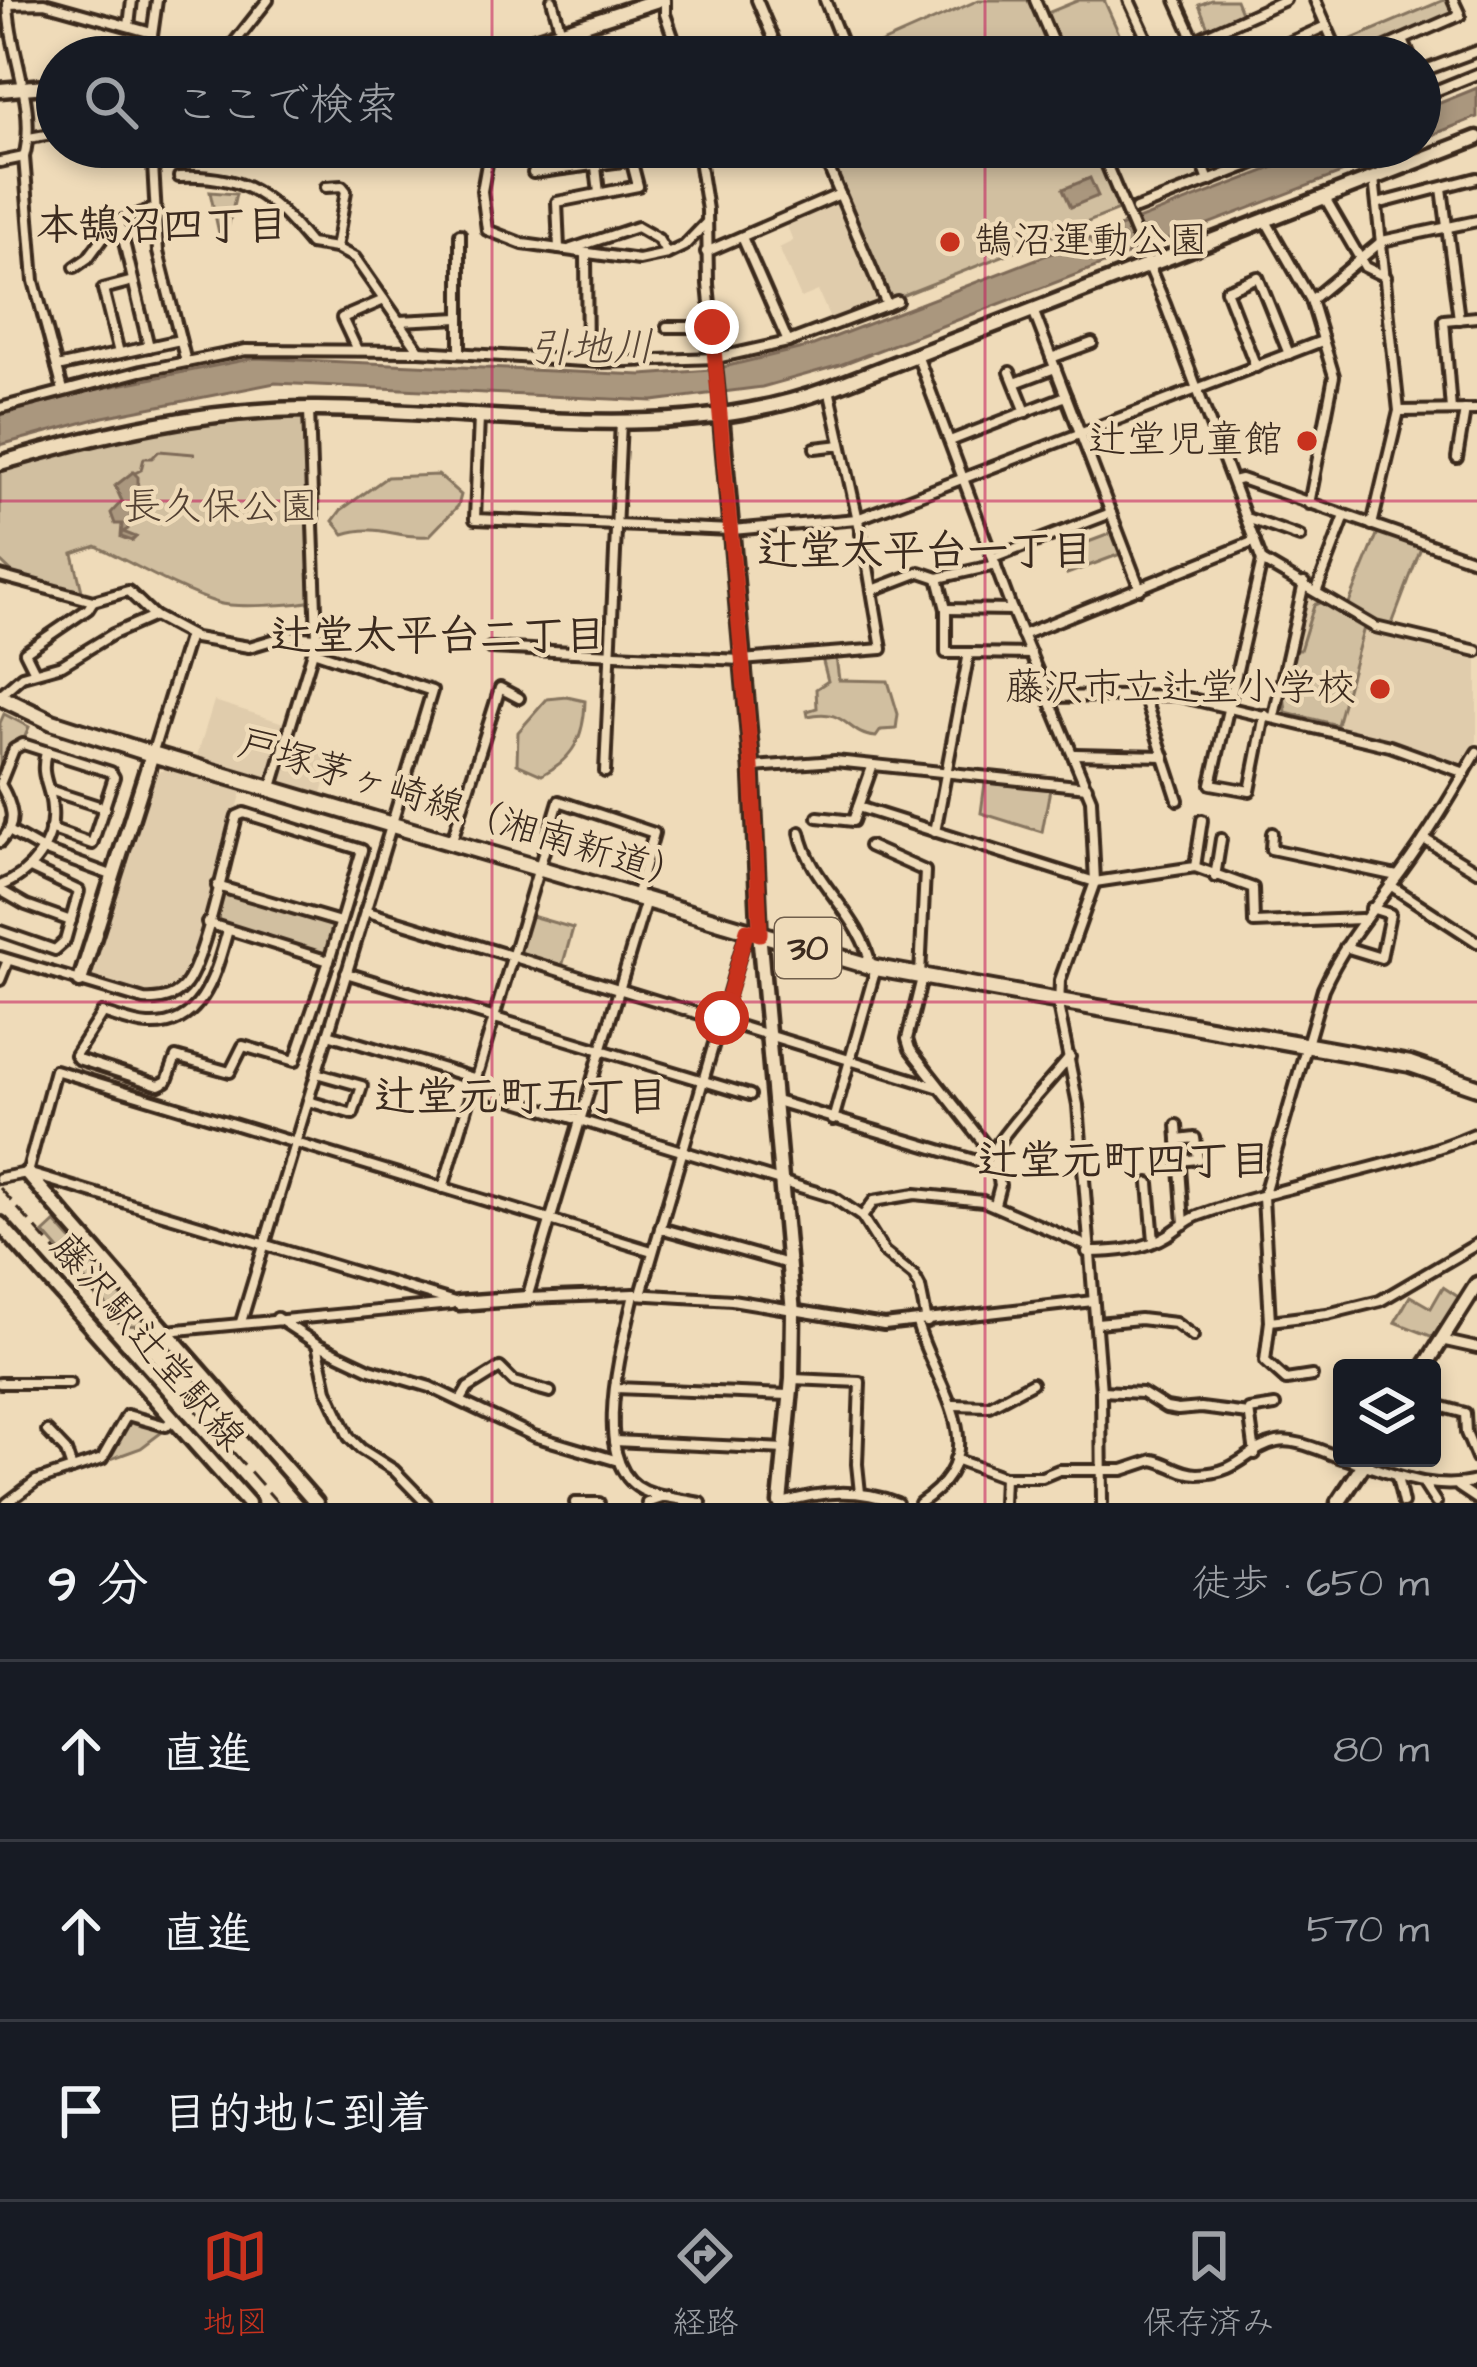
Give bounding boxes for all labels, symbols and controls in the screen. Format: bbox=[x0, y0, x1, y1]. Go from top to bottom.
search box bbox=[36, 36, 1441, 168]
icon: search bbox=[78, 69, 144, 135]
text: ここで検索 bbox=[174, 75, 399, 137]
district label: 本鵠沼四丁目 bbox=[36, 198, 288, 256]
place label: 鵠沼運動公園 bbox=[974, 215, 1208, 269]
marker: 鵠沼運動公園 bbox=[937, 229, 963, 255]
route end bbox=[685, 300, 739, 354]
water label: 引地川 bbox=[527, 319, 655, 379]
place label: 辻堂児童館 bbox=[1088, 414, 1283, 468]
marker: 辻堂児童館 bbox=[1294, 428, 1320, 454]
park label: 長久保公園 bbox=[123, 481, 319, 535]
district label: 辻堂太平台一丁目 bbox=[757, 523, 1093, 581]
district label: 辻堂太平台二丁目 bbox=[270, 608, 606, 666]
place label: 藤沢市立辻堂小学校 bbox=[1005, 662, 1356, 716]
marker: 藤沢市立辻堂小学校 bbox=[1367, 676, 1393, 702]
street label: 戸塚茅ヶ崎線（湘南新道） bbox=[231, 717, 695, 905]
road number: 30 bbox=[775, 918, 841, 978]
route start bbox=[695, 991, 749, 1045]
district label: 辻堂元町五丁目 bbox=[374, 1069, 668, 1127]
district label: 辻堂元町四丁目 bbox=[977, 1133, 1271, 1191]
street label: 藤沢駅辻堂駅線 bbox=[37, 1222, 257, 1464]
map controls bbox=[1333, 1359, 1441, 1467]
button: layers bbox=[1333, 1359, 1441, 1467]
text: 9 分 bbox=[48, 1550, 148, 1621]
text: 徒歩 · 650 m bbox=[1192, 1558, 1429, 1612]
icon: ahead bbox=[48, 1718, 114, 1784]
text: 直進 bbox=[162, 1724, 252, 1786]
text: 80 m bbox=[1333, 1724, 1429, 1778]
icon: ahead bbox=[48, 1898, 114, 1964]
text: 直進 bbox=[162, 1904, 252, 1966]
text: 570 m bbox=[1307, 1904, 1429, 1958]
icon: arrive bbox=[48, 2078, 114, 2144]
text: 目的地に到着 bbox=[162, 2084, 432, 2146]
tab: 地図 bbox=[202, 2223, 268, 2346]
tab: 経路 bbox=[672, 2223, 738, 2346]
tab: 保存済み bbox=[1143, 2223, 1275, 2346]

